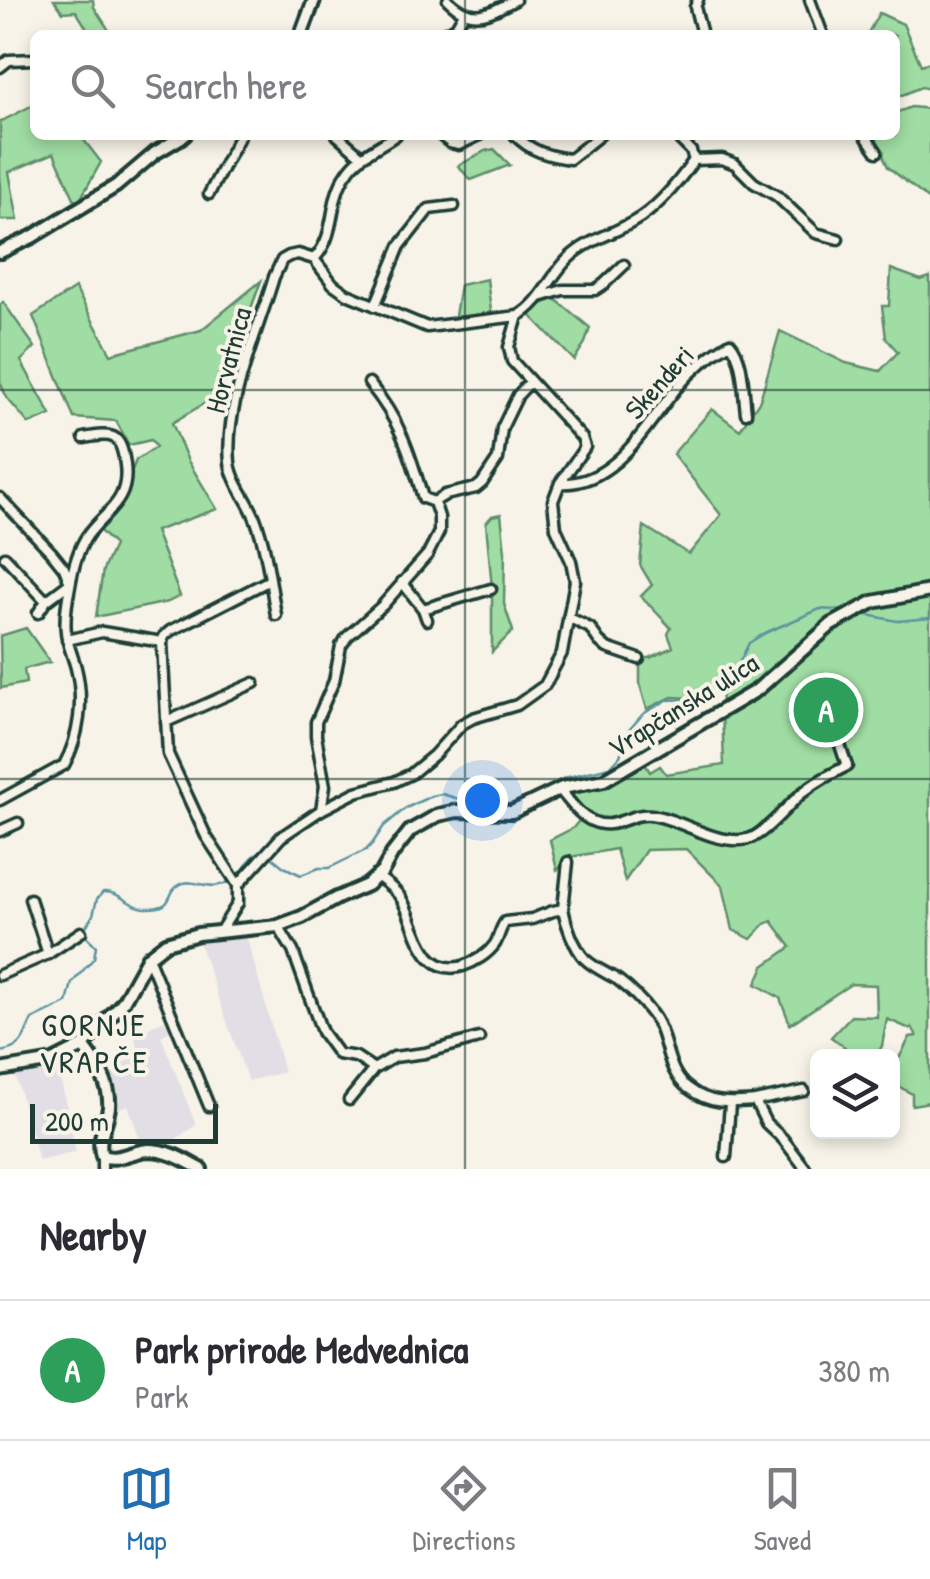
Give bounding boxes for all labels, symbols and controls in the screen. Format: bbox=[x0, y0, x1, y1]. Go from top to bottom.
search box bbox=[30, 30, 900, 140]
icon: search bbox=[65, 58, 120, 113]
text: Search here bbox=[145, 59, 307, 111]
street label: Horvatnica bbox=[196, 303, 260, 417]
street label: Skenderi bbox=[616, 337, 702, 427]
street label: Vrapčanska ulica bbox=[601, 644, 765, 766]
pin: A bbox=[794, 672, 858, 748]
your location bbox=[457, 775, 508, 826]
district label: GORNJE VRAPČE bbox=[39, 1003, 149, 1083]
map controls bbox=[810, 1049, 900, 1139]
button: layers bbox=[810, 1049, 900, 1139]
scale bar bbox=[30, 1099, 218, 1144]
text: 200 m bbox=[45, 1102, 109, 1140]
text: Nearby bbox=[40, 1206, 147, 1263]
text: Park prirode Medvednica bbox=[135, 1323, 468, 1375]
text: A bbox=[65, 1349, 80, 1392]
text: 380 m bbox=[818, 1349, 890, 1392]
text: Park bbox=[135, 1375, 189, 1418]
tab: Map bbox=[119, 1461, 174, 1559]
tab: Directions bbox=[412, 1461, 515, 1559]
tab: Saved bbox=[754, 1461, 811, 1559]

